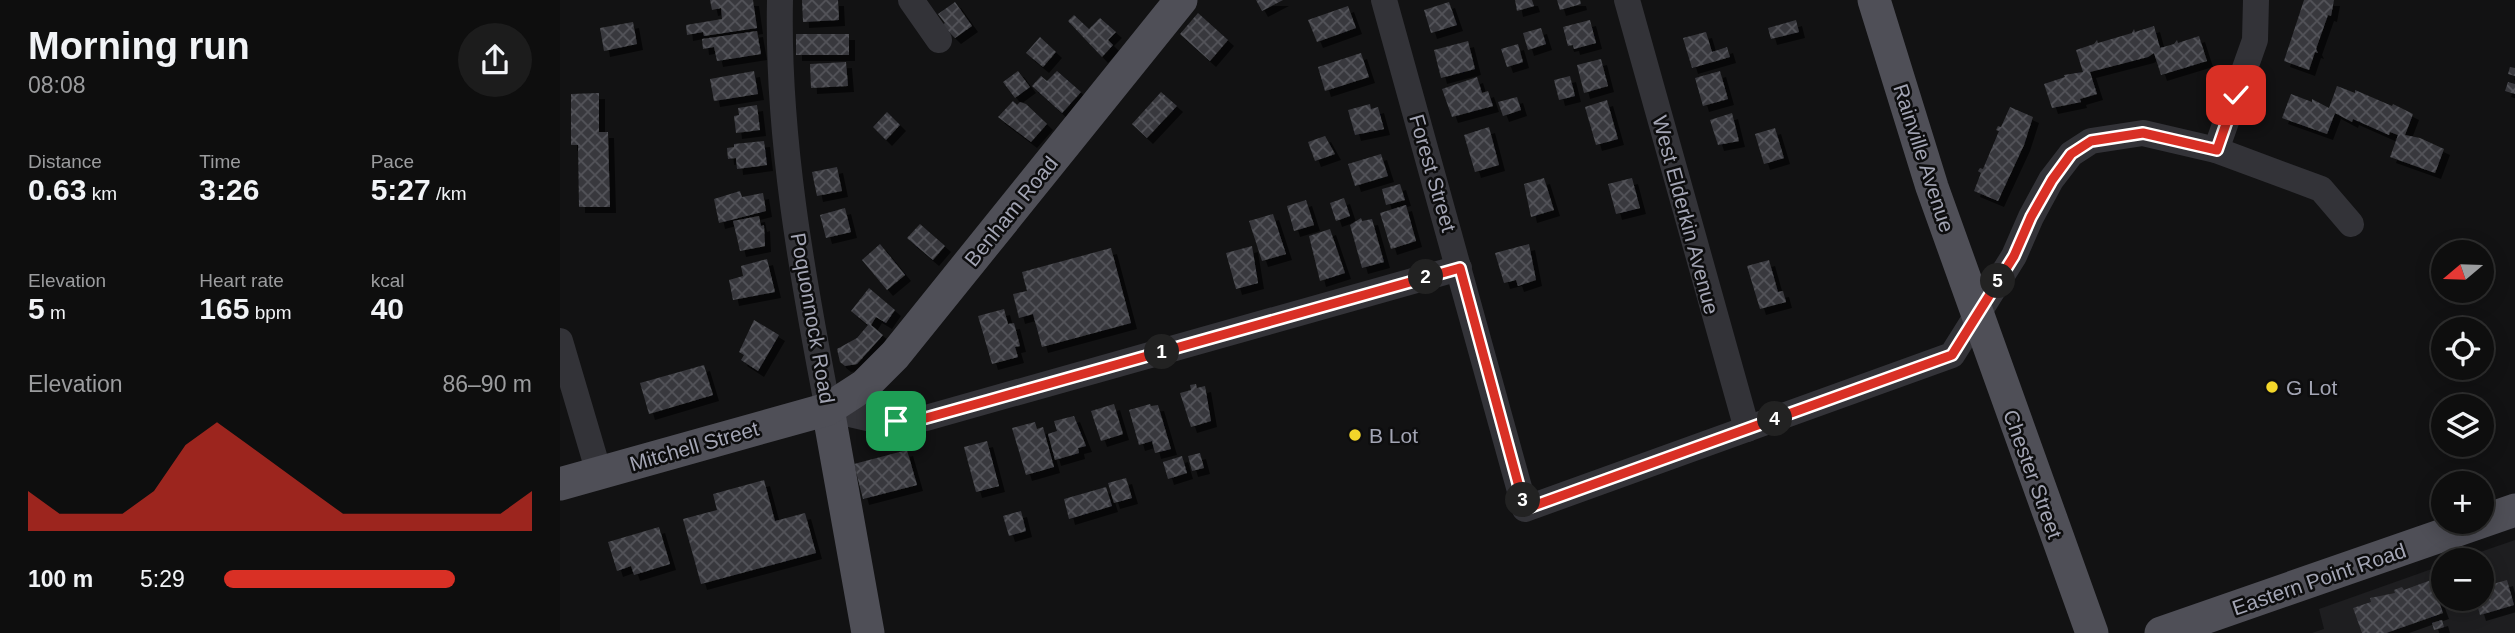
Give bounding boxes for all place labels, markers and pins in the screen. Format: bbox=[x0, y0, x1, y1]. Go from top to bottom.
pin bbox=[2206, 65, 2266, 125]
pin: 2 bbox=[1408, 260, 1444, 294]
pin: 5 bbox=[1980, 264, 2016, 298]
pin: 1 bbox=[1144, 334, 1180, 370]
place label: G Lot bbox=[2286, 376, 2338, 399]
marker: G Lot bbox=[2264, 379, 2280, 395]
pin bbox=[866, 391, 926, 451]
pin: 4 bbox=[1758, 402, 1792, 436]
place label: B Lot bbox=[1369, 424, 1418, 447]
marker: B Lot bbox=[1347, 427, 1363, 443]
pin: 3 bbox=[1506, 482, 1541, 518]

